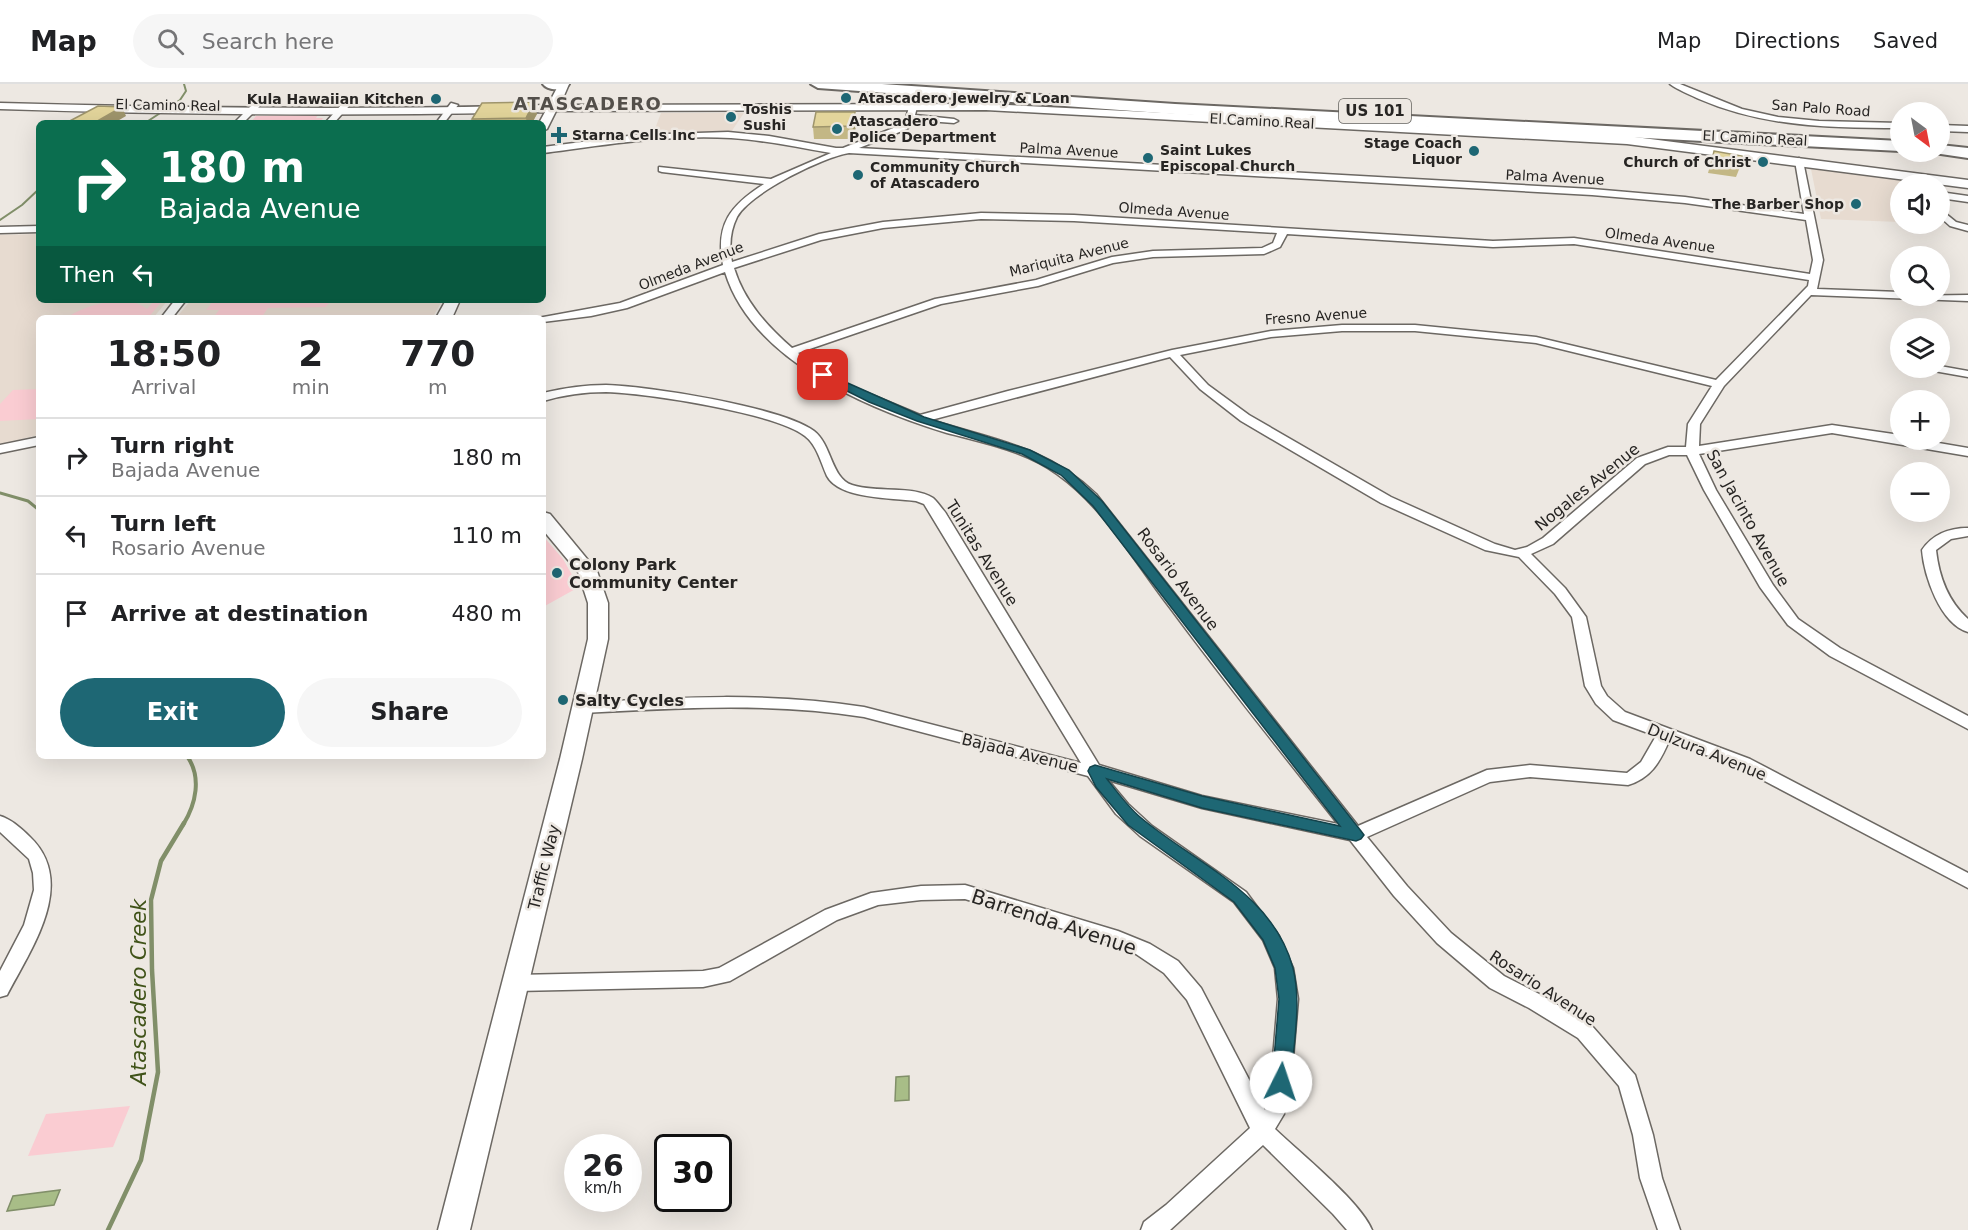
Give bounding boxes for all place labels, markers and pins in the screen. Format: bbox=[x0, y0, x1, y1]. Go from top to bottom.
place label: Atascadero Jewelry & Loan bbox=[858, 90, 1070, 106]
place label: Kula Hawaiian Kitchen bbox=[247, 91, 424, 107]
marker: Atascadero Jewelry & Loan bbox=[839, 91, 853, 105]
marker: Kula Hawaiian Kitchen bbox=[429, 92, 443, 106]
place label: Toshis Sushi bbox=[743, 101, 792, 133]
marker: Toshis Sushi bbox=[724, 110, 738, 124]
place label: Atascadero Police Department bbox=[849, 113, 996, 145]
marker: Atascadero Police Department bbox=[830, 122, 844, 136]
marker: Starna Cells Inc bbox=[550, 126, 568, 144]
place label: Starna Cells Inc bbox=[572, 127, 695, 143]
place label: Stage Coach Liquor bbox=[1364, 135, 1462, 167]
place label: Saint Lukes Episcopal Church bbox=[1160, 142, 1295, 174]
marker: Stage Coach Liquor bbox=[1467, 144, 1481, 158]
marker: Saint Lukes Episcopal Church bbox=[1141, 151, 1155, 165]
place label: Church of Christ bbox=[1623, 154, 1751, 170]
marker: Church of Christ bbox=[1756, 155, 1770, 169]
place label: Community Church of Atascadero bbox=[870, 159, 1020, 191]
marker: Community Church of Atascadero bbox=[851, 168, 865, 182]
place label: The Barber Shop bbox=[1712, 196, 1844, 212]
marker: The Barber Shop bbox=[1849, 197, 1863, 211]
pin bbox=[797, 349, 848, 400]
place label: Colony Park Community Center bbox=[569, 555, 737, 592]
marker: Colony Park Community Center bbox=[550, 566, 564, 580]
place label: Salty Cycles bbox=[575, 691, 684, 710]
marker: Salty Cycles bbox=[556, 693, 570, 707]

